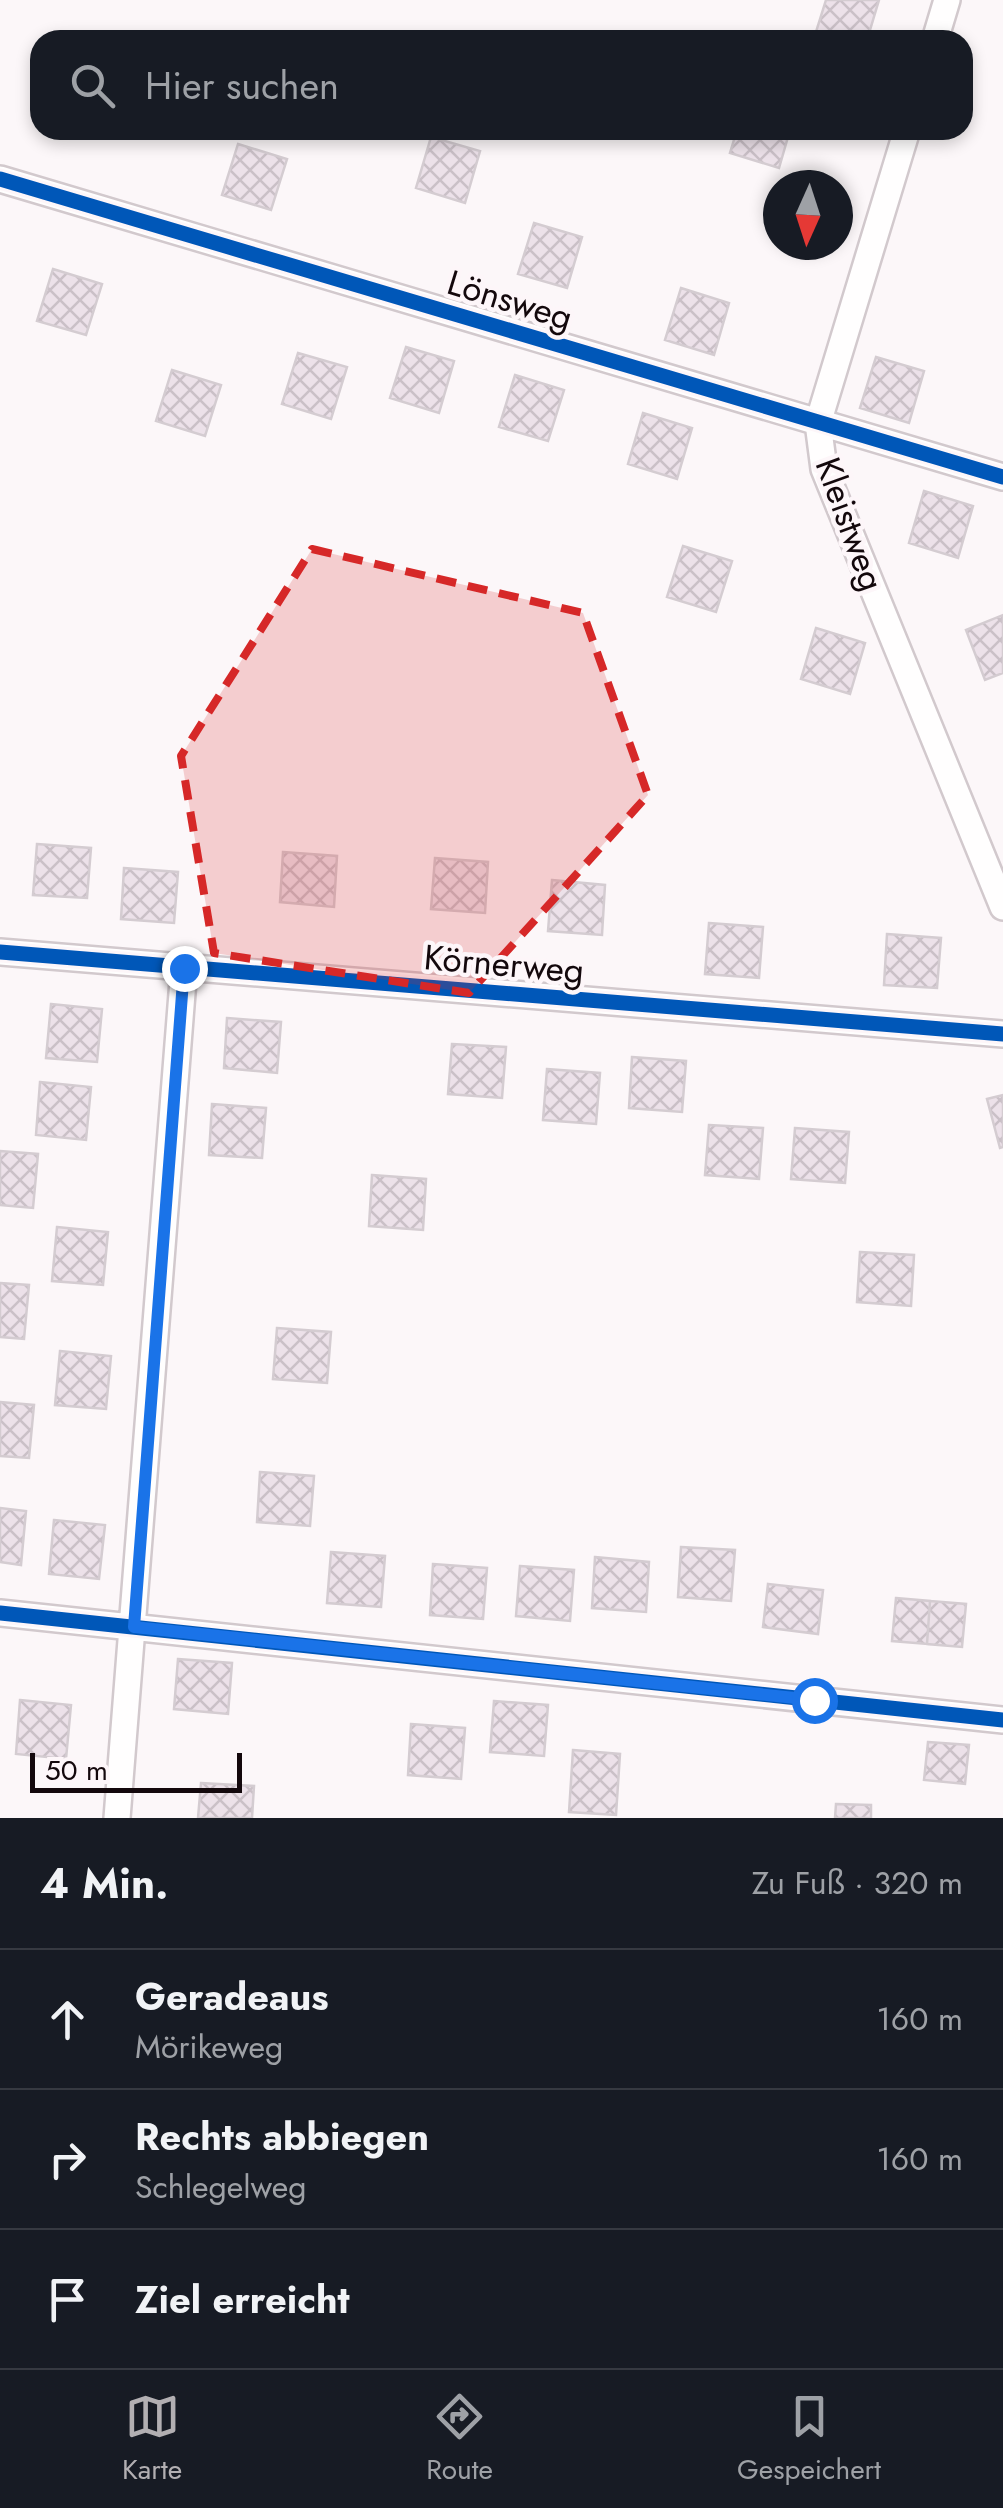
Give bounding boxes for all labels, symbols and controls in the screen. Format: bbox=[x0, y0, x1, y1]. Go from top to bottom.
search box bbox=[30, 30, 973, 140]
icon: search bbox=[65, 58, 120, 113]
text: Hier suchen bbox=[145, 58, 339, 113]
north arrow bbox=[763, 170, 853, 260]
street label: Lönsweg bbox=[441, 257, 579, 343]
street label: Kleistweg bbox=[803, 450, 897, 598]
street label: Körnerweg bbox=[422, 932, 586, 996]
route end bbox=[162, 946, 208, 992]
route start bbox=[792, 1678, 838, 1724]
scale bar bbox=[30, 1748, 242, 1792]
text: 50 m bbox=[45, 1750, 108, 1791]
text: 4 Min. bbox=[40, 1853, 169, 1914]
text: Zu Fuß · 320 m bbox=[752, 1860, 963, 1906]
text: Geradeaus bbox=[135, 1969, 329, 2024]
icon: ahead bbox=[40, 1992, 95, 2047]
text: 160 m bbox=[876, 1996, 963, 2042]
text: Mörikeweg bbox=[135, 2024, 283, 2070]
text: Rechts abbiegen bbox=[135, 2109, 429, 2164]
icon: right bbox=[40, 2132, 95, 2187]
text: 160 m bbox=[876, 2136, 963, 2182]
text: Schlegelweg bbox=[135, 2164, 307, 2210]
icon: arrive bbox=[40, 2272, 95, 2327]
text: Ziel erreicht bbox=[135, 2272, 350, 2327]
tab: Karte bbox=[122, 2389, 182, 2490]
tab: Route bbox=[426, 2389, 493, 2490]
tab: Gespeichert bbox=[737, 2389, 881, 2490]

